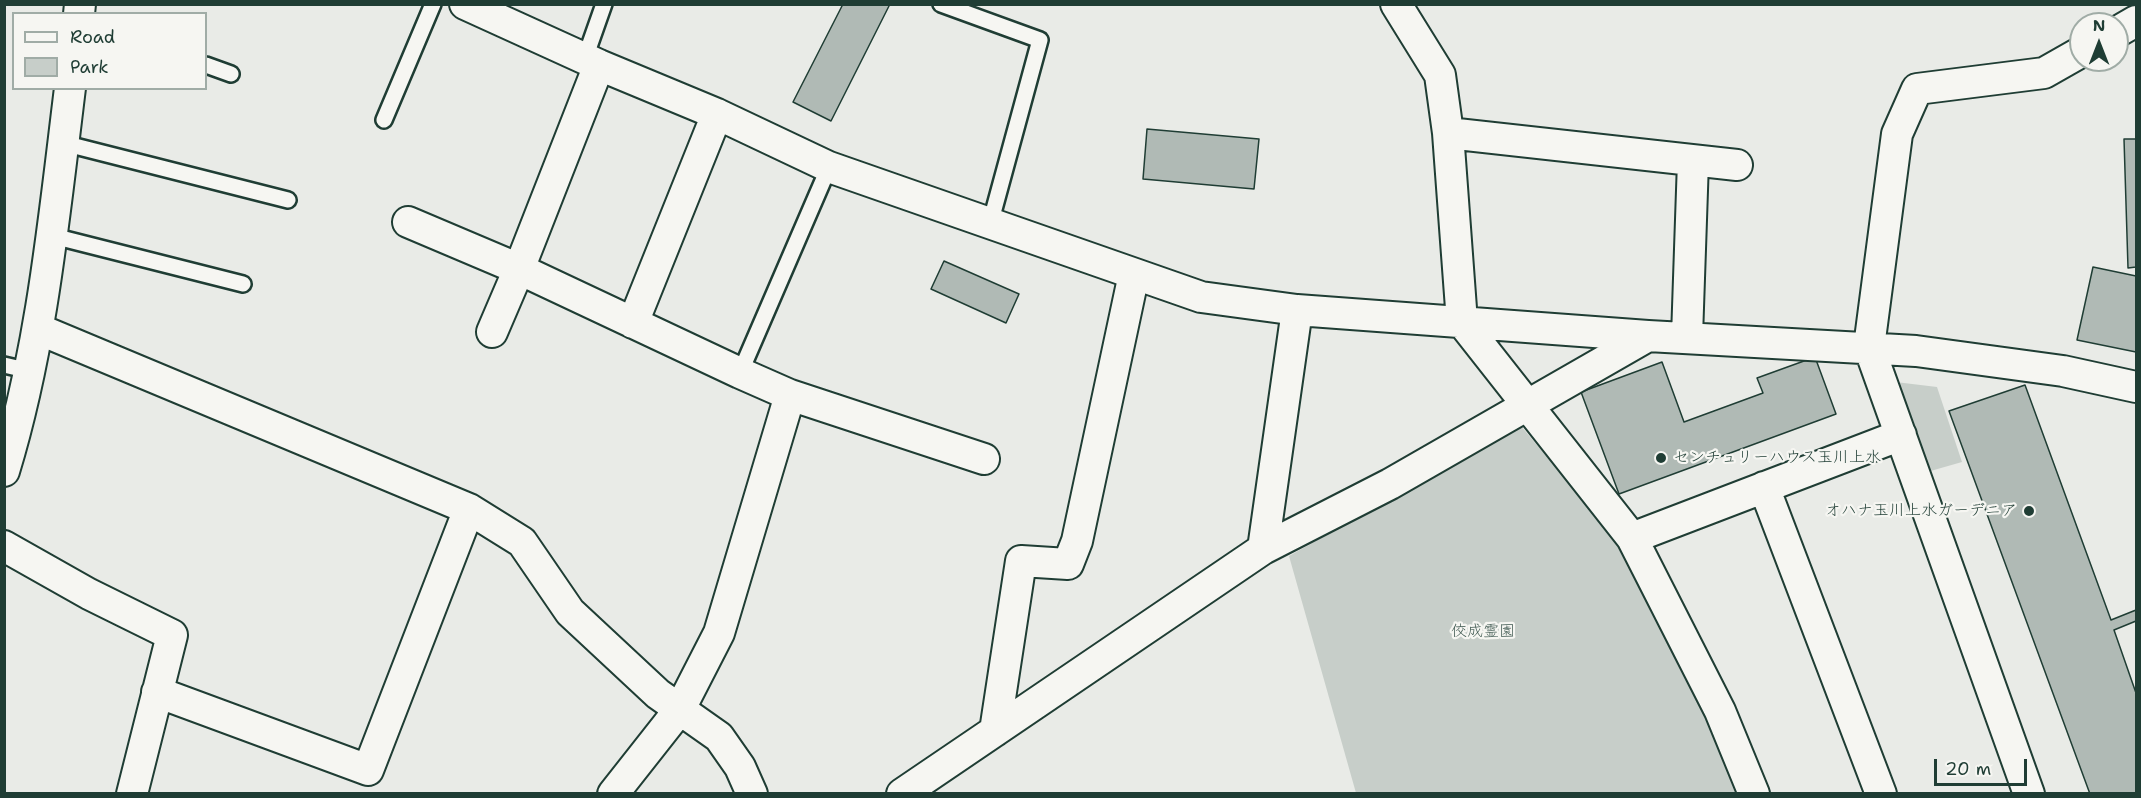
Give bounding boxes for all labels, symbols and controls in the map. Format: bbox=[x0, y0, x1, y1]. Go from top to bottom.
legend bbox=[12, 12, 207, 90]
north arrow bbox=[2069, 12, 2129, 72]
text: N bbox=[2093, 15, 2105, 36]
text: Road bbox=[70, 25, 115, 49]
text: Park bbox=[70, 55, 109, 79]
place label: センチュリーハウス玉川上水 bbox=[1673, 448, 1881, 468]
marker: センチュリーハウス玉川上水 bbox=[1654, 451, 1668, 465]
place label: オハナ玉川上水ガーデニア bbox=[1825, 501, 2017, 521]
marker: オハナ玉川上水ガーデニア bbox=[2022, 504, 2036, 518]
park label: 佼成霊園 bbox=[1451, 622, 1515, 642]
scale bar bbox=[1937, 747, 2030, 785]
text: 20 m bbox=[1945, 757, 1991, 781]

